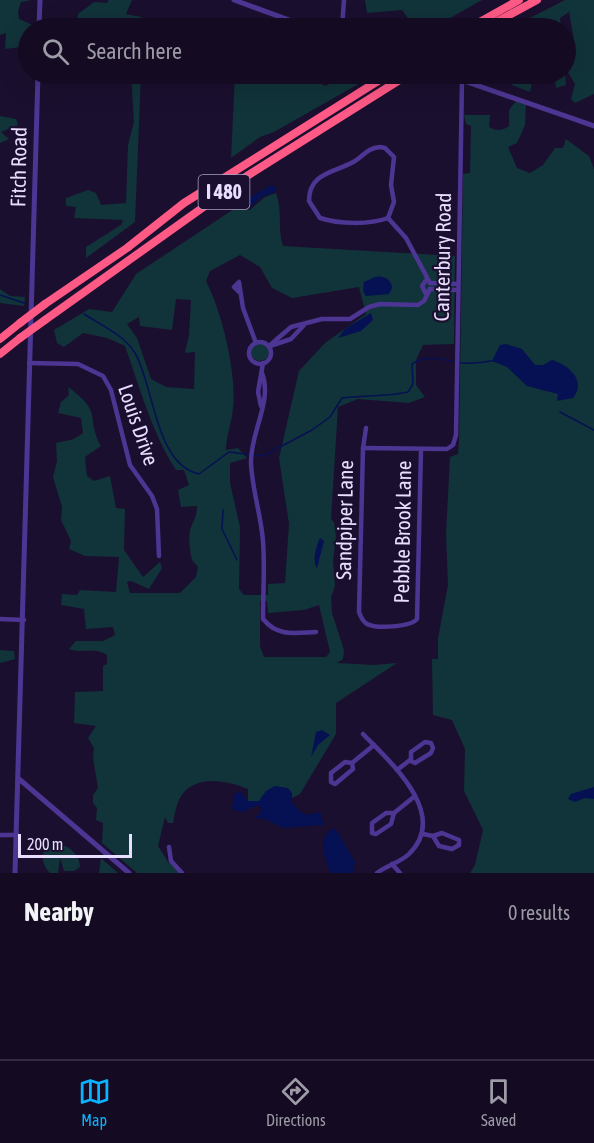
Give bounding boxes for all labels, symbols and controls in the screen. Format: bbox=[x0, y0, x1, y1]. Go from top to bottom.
search box bbox=[18, 18, 576, 84]
icon: search bbox=[39, 35, 72, 68]
text: Search here bbox=[87, 38, 182, 64]
street label: Fitch Road bbox=[5, 127, 31, 207]
road number: I 480 bbox=[198, 175, 250, 209]
street label: Canterbury Road bbox=[429, 192, 455, 322]
street label: Louis Drive bbox=[114, 381, 164, 468]
street label: Sandpiper Lane bbox=[331, 460, 357, 580]
street label: Pebble Brook Lane bbox=[389, 460, 415, 604]
scale bar bbox=[18, 831, 132, 858]
text: 200 m bbox=[27, 835, 63, 853]
text: Nearby bbox=[24, 897, 94, 927]
text: 0 results bbox=[508, 901, 570, 924]
tab: Map bbox=[78, 1075, 111, 1129]
tab: Directions bbox=[266, 1075, 326, 1129]
tab: Saved bbox=[481, 1075, 516, 1129]

